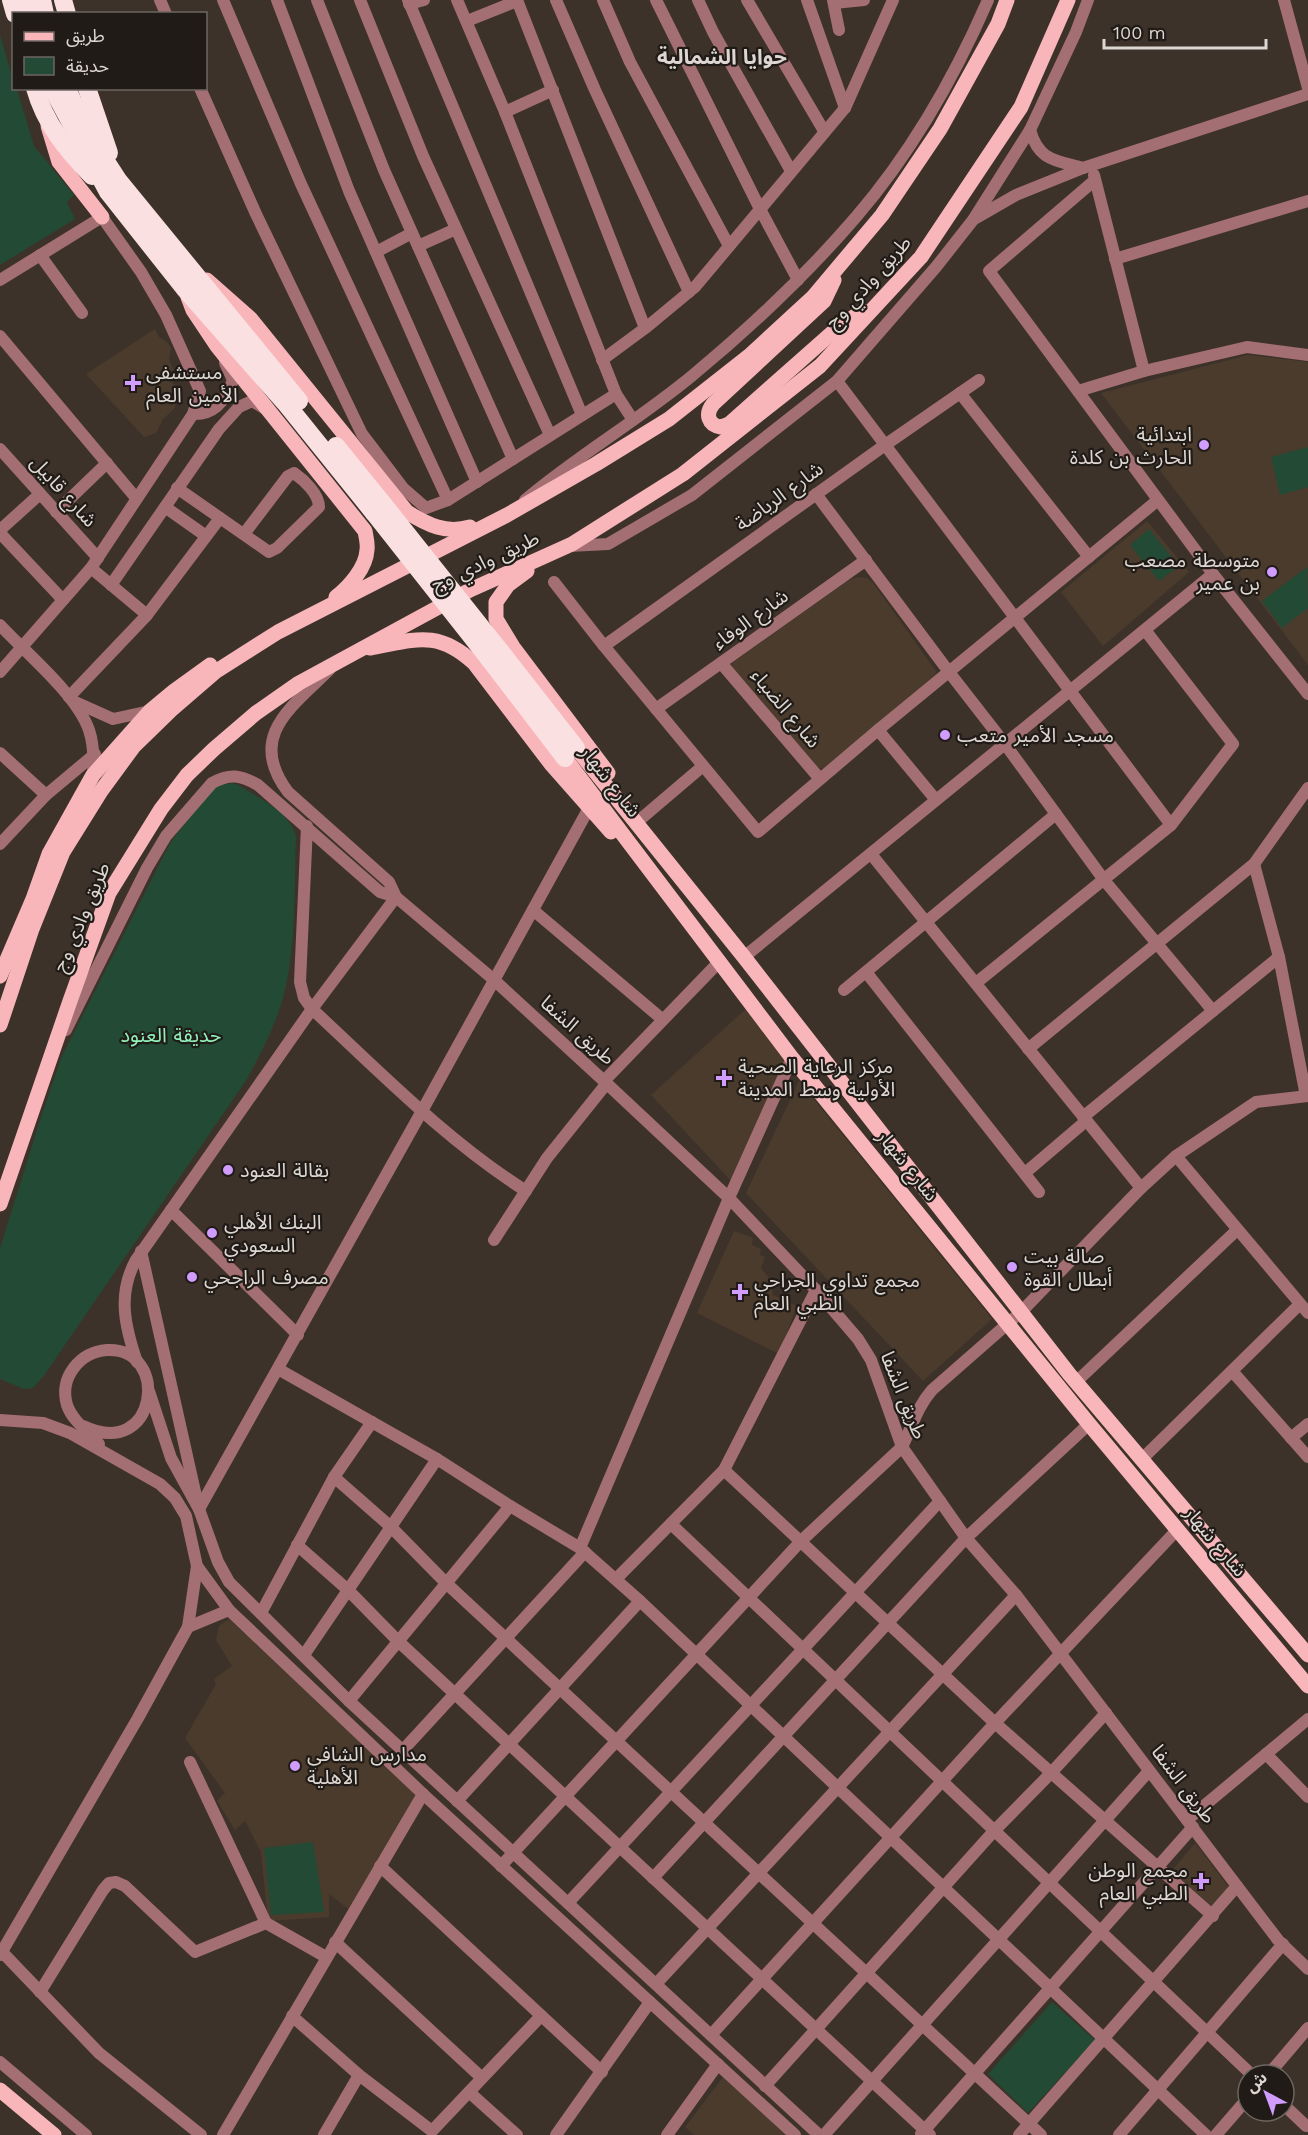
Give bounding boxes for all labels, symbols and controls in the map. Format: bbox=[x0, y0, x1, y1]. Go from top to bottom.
legend bbox=[12, 12, 207, 90]
scale bar bbox=[1104, 12, 1266, 50]
text: 100 m bbox=[1113, 22, 1166, 43]
text: طريق bbox=[66, 25, 105, 47]
district label: حوايا الشمالية bbox=[657, 44, 787, 69]
text: حديقة bbox=[66, 55, 109, 76]
street label: طريق وادي وج bbox=[820, 231, 919, 336]
place label: مستشفى الأمين العام bbox=[146, 360, 238, 410]
marker: مستشفى الأمين العام bbox=[124, 374, 142, 392]
place label: ابتدائية الحارث بن كلدة bbox=[1070, 422, 1192, 469]
marker: ابتدائية الحارث بن كلدة bbox=[1197, 438, 1211, 452]
street label: شارع قابيل bbox=[23, 450, 102, 534]
street label: شارع الرياضة bbox=[730, 456, 829, 538]
street label: طريق وادي وج bbox=[427, 525, 545, 600]
place label: متوسطة مصعب بن عمير bbox=[1124, 548, 1260, 595]
marker: متوسطة مصعب بن عمير bbox=[1265, 565, 1279, 579]
street label: شارع الوفاء bbox=[707, 583, 794, 657]
street label: شارع الضياء bbox=[744, 663, 826, 755]
place label: مسجد الأمير متعب bbox=[957, 723, 1114, 747]
marker: مسجد الأمير متعب bbox=[938, 728, 952, 742]
street label: شارع شهار bbox=[572, 739, 647, 824]
street label: طريق وادي وج bbox=[47, 859, 118, 977]
street label: طريق الشفا bbox=[535, 990, 620, 1071]
park label: حديقة العنود bbox=[120, 1023, 222, 1047]
place label: مركز الرعاية الصحية الأولية وسط المدينة bbox=[738, 1054, 895, 1101]
marker: مركز الرعاية الصحية الأولية وسط المدينة bbox=[715, 1069, 733, 1087]
street label: شارع شهار bbox=[869, 1124, 944, 1207]
place label: بقالة العنود bbox=[240, 1158, 329, 1182]
marker: بقالة العنود bbox=[221, 1163, 235, 1177]
place label: البنك الأهلي السعودي bbox=[224, 1210, 322, 1261]
marker: البنك الأهلي السعودي bbox=[205, 1226, 219, 1240]
place label: صالة بيت أبطال القوة bbox=[1024, 1244, 1112, 1291]
marker: صالة بيت أبطال القوة bbox=[1005, 1260, 1019, 1274]
place label: مصرف الراجحي bbox=[204, 1265, 329, 1293]
place label: مجمع تداوي الجراحي الطبي العام bbox=[754, 1268, 920, 1319]
marker: مصرف الراجحي bbox=[185, 1270, 199, 1284]
marker: مجمع تداوي الجراحي الطبي العام bbox=[731, 1283, 749, 1301]
street label: طريق الشفا bbox=[875, 1348, 932, 1443]
street label: شارع شهار bbox=[1177, 1500, 1252, 1583]
street label: طريق الشفا bbox=[1146, 1740, 1221, 1829]
place label: مدارس الشافي الأهلية bbox=[307, 1742, 427, 1789]
marker: مدارس الشافي الأهلية bbox=[288, 1759, 302, 1773]
place label: مجمع الوطن الطبي العام bbox=[1088, 1858, 1188, 1909]
marker: مجمع الوطن الطبي العام bbox=[1192, 1872, 1210, 1890]
north arrow bbox=[1236, 2063, 1296, 2123]
text: ش bbox=[1242, 2068, 1271, 2096]

